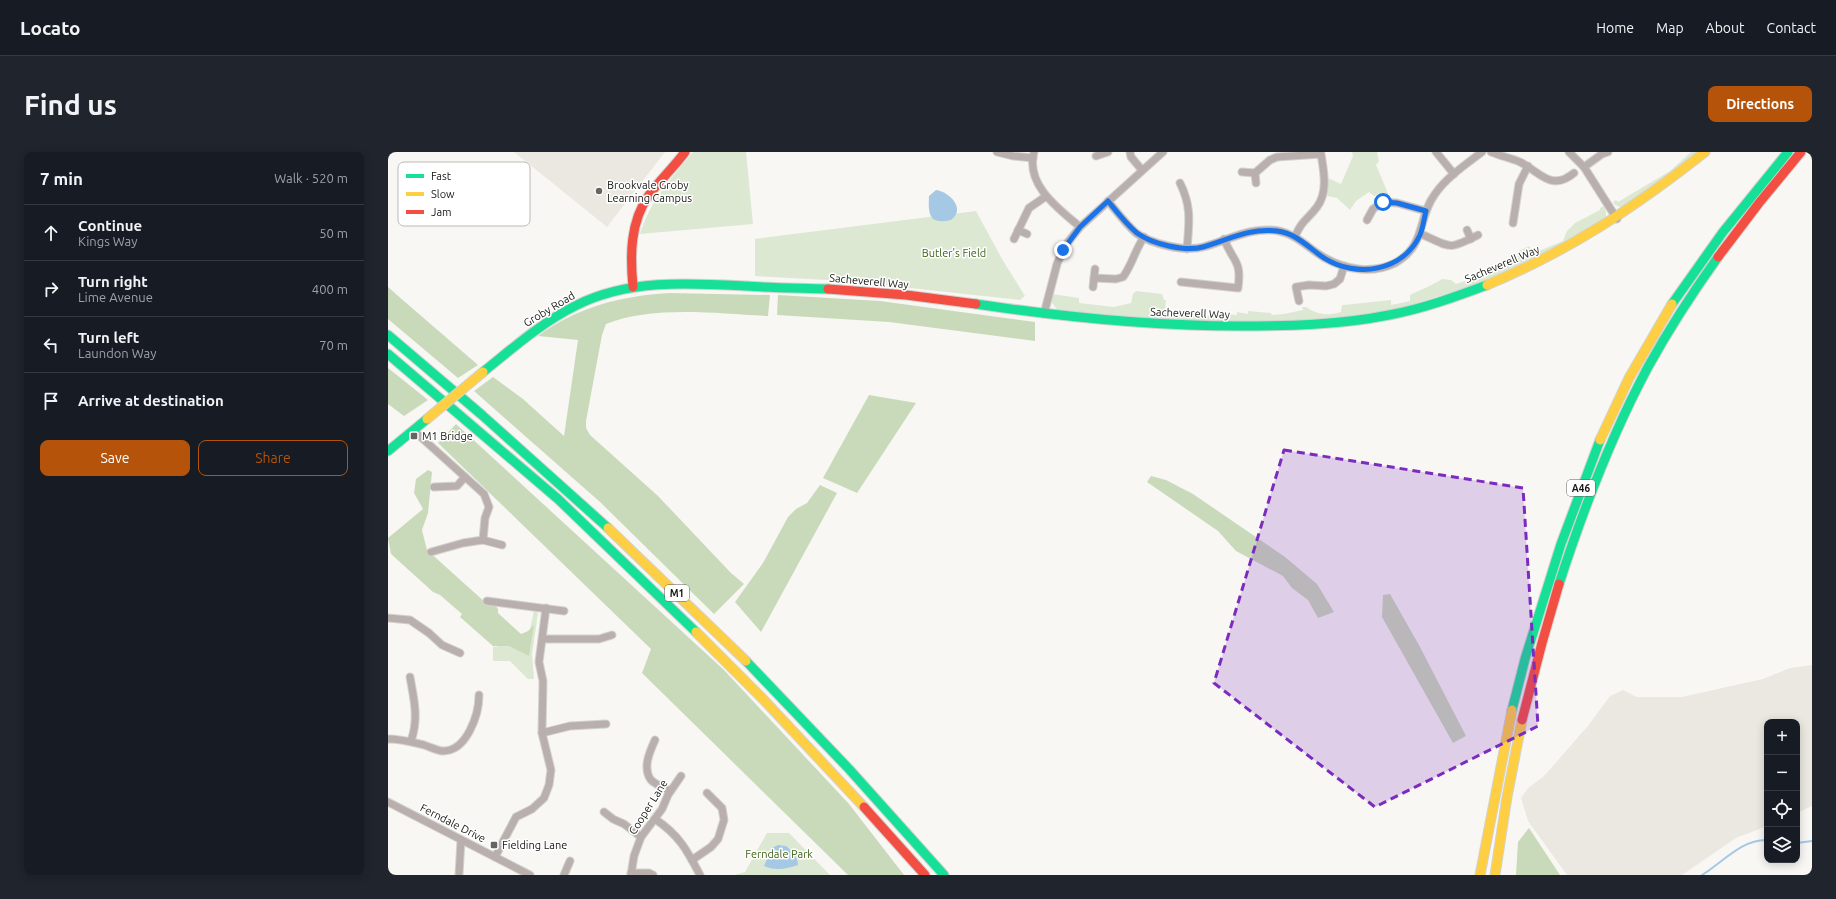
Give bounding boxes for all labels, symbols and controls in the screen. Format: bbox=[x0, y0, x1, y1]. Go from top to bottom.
text: Locato bbox=[20, 17, 81, 39]
text: Home bbox=[1596, 20, 1634, 36]
text: Map bbox=[1656, 20, 1684, 36]
text: About bbox=[1706, 20, 1745, 36]
text: Contact bbox=[1767, 20, 1816, 36]
button: Directions bbox=[1708, 86, 1812, 122]
text: Find us bbox=[24, 89, 117, 120]
legend bbox=[398, 162, 530, 226]
text: 7 min bbox=[40, 169, 83, 188]
text: Fast bbox=[431, 170, 452, 182]
text: Walk · 520 m bbox=[274, 171, 348, 185]
place label: Brookvale Groby Learning Campus bbox=[607, 179, 692, 204]
marker: Brookvale Groby Learning Campus bbox=[594, 186, 604, 196]
text: Slow bbox=[431, 188, 455, 200]
route start bbox=[1374, 193, 1392, 211]
text: Jam bbox=[431, 206, 452, 218]
text: Continue bbox=[78, 217, 142, 234]
icon: ahead bbox=[40, 222, 62, 244]
text: 50 m bbox=[319, 226, 348, 240]
text: Kings Way bbox=[78, 234, 138, 248]
route end bbox=[1054, 241, 1072, 259]
street label: Sacheverell Way bbox=[1463, 243, 1542, 285]
park label: Butler's Field bbox=[922, 247, 986, 259]
street label: Sacheverell Way bbox=[829, 272, 910, 291]
text: Turn right bbox=[78, 273, 148, 290]
icon: right bbox=[40, 278, 62, 300]
text: 400 m bbox=[312, 282, 348, 296]
street label: Groby Road bbox=[521, 289, 577, 329]
text: Lime Avenue bbox=[78, 290, 153, 304]
street label: Sacheverell Way bbox=[1150, 306, 1231, 320]
text: Turn left bbox=[78, 329, 139, 346]
icon: left bbox=[40, 334, 62, 356]
text: 70 m bbox=[319, 338, 348, 352]
text: Laundon Way bbox=[78, 346, 156, 360]
icon: arrive bbox=[40, 390, 62, 412]
text: Arrive at destination bbox=[78, 392, 224, 409]
place label: M1 Bridge bbox=[422, 430, 473, 442]
marker: M1 Bridge bbox=[409, 431, 419, 441]
button: Save bbox=[40, 440, 190, 476]
button: Share bbox=[198, 440, 348, 476]
road number: A46 bbox=[1567, 480, 1595, 496]
road number: M1 bbox=[665, 585, 689, 601]
map controls bbox=[1764, 719, 1800, 863]
button: + bbox=[1764, 719, 1800, 755]
button: − bbox=[1764, 755, 1800, 791]
street label: Cooper Lane bbox=[626, 777, 670, 837]
button: locate bbox=[1764, 791, 1800, 827]
street label: Ferndale Drive bbox=[418, 801, 488, 845]
button: layers bbox=[1764, 827, 1800, 863]
place label: Fielding Lane bbox=[502, 839, 567, 851]
marker: Fielding Lane bbox=[489, 840, 499, 850]
park label: Ferndale Park bbox=[745, 848, 813, 860]

